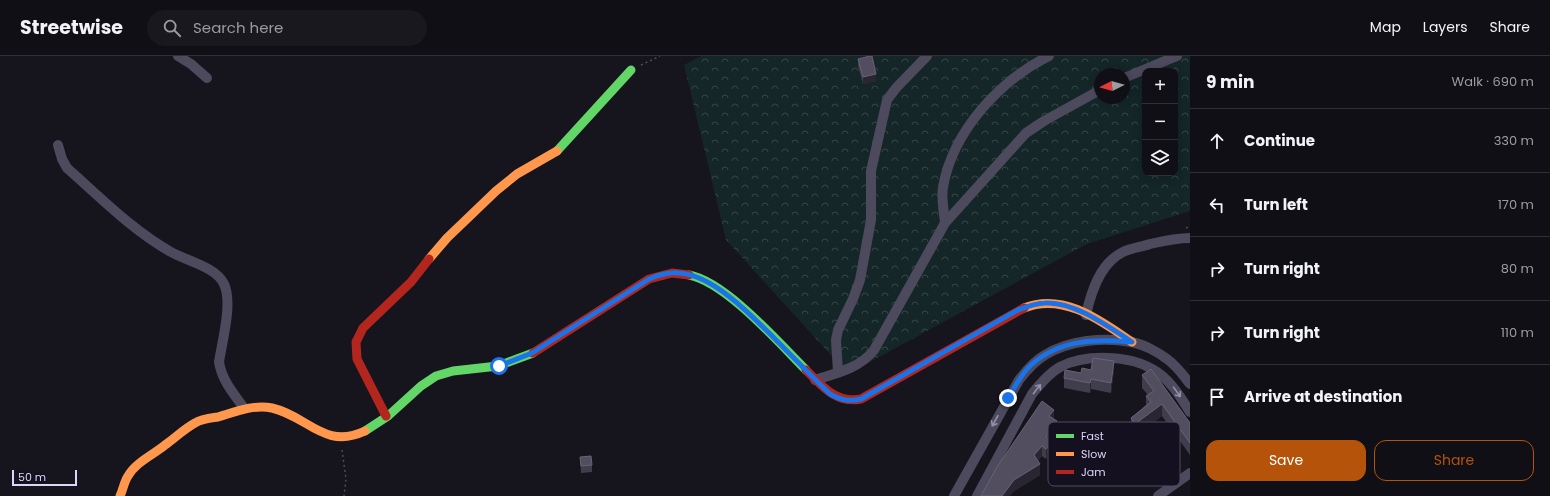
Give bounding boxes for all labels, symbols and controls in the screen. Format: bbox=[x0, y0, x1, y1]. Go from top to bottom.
search box bbox=[147, 10, 427, 46]
text: Streetwise bbox=[20, 14, 123, 41]
icon: search bbox=[161, 17, 183, 39]
text: Search here bbox=[193, 17, 283, 38]
text: Map bbox=[1370, 17, 1401, 37]
text: Layers bbox=[1423, 17, 1467, 37]
text: Share bbox=[1489, 17, 1530, 37]
north arrow bbox=[1094, 68, 1130, 104]
map controls bbox=[1142, 68, 1178, 176]
button: + bbox=[1142, 68, 1178, 104]
text: 9 min bbox=[1206, 70, 1255, 94]
text: Walk · 690 m bbox=[1451, 72, 1534, 91]
button: − bbox=[1142, 104, 1178, 140]
icon: ahead bbox=[1206, 130, 1228, 152]
text: Continue bbox=[1244, 130, 1315, 151]
text: 330 m bbox=[1494, 131, 1534, 150]
button: layers bbox=[1142, 140, 1178, 176]
icon: left bbox=[1206, 194, 1228, 216]
text: Turn left bbox=[1244, 194, 1308, 215]
text: 170 m bbox=[1498, 195, 1534, 214]
icon: right bbox=[1206, 258, 1228, 280]
text: Turn right bbox=[1244, 258, 1320, 279]
text: 80 m bbox=[1501, 259, 1534, 278]
icon: right bbox=[1206, 322, 1228, 344]
text: Turn right bbox=[1244, 322, 1320, 343]
text: 110 m bbox=[1501, 323, 1534, 342]
route start bbox=[490, 357, 508, 375]
one-way arrow bbox=[1032, 383, 1041, 394]
icon: arrive bbox=[1206, 386, 1228, 408]
text: Arrive at destination bbox=[1244, 386, 1402, 407]
one-way arrow bbox=[1173, 387, 1181, 398]
route end bbox=[999, 389, 1017, 407]
one-way arrow bbox=[991, 415, 999, 427]
legend bbox=[1048, 422, 1180, 486]
text: Fast bbox=[1081, 428, 1104, 444]
button: Save bbox=[1206, 440, 1366, 481]
button: Share bbox=[1374, 440, 1534, 481]
text: Slow bbox=[1081, 446, 1106, 462]
text: Jam bbox=[1081, 464, 1106, 480]
scale bar bbox=[12, 468, 77, 487]
text: 50 m bbox=[18, 469, 46, 485]

